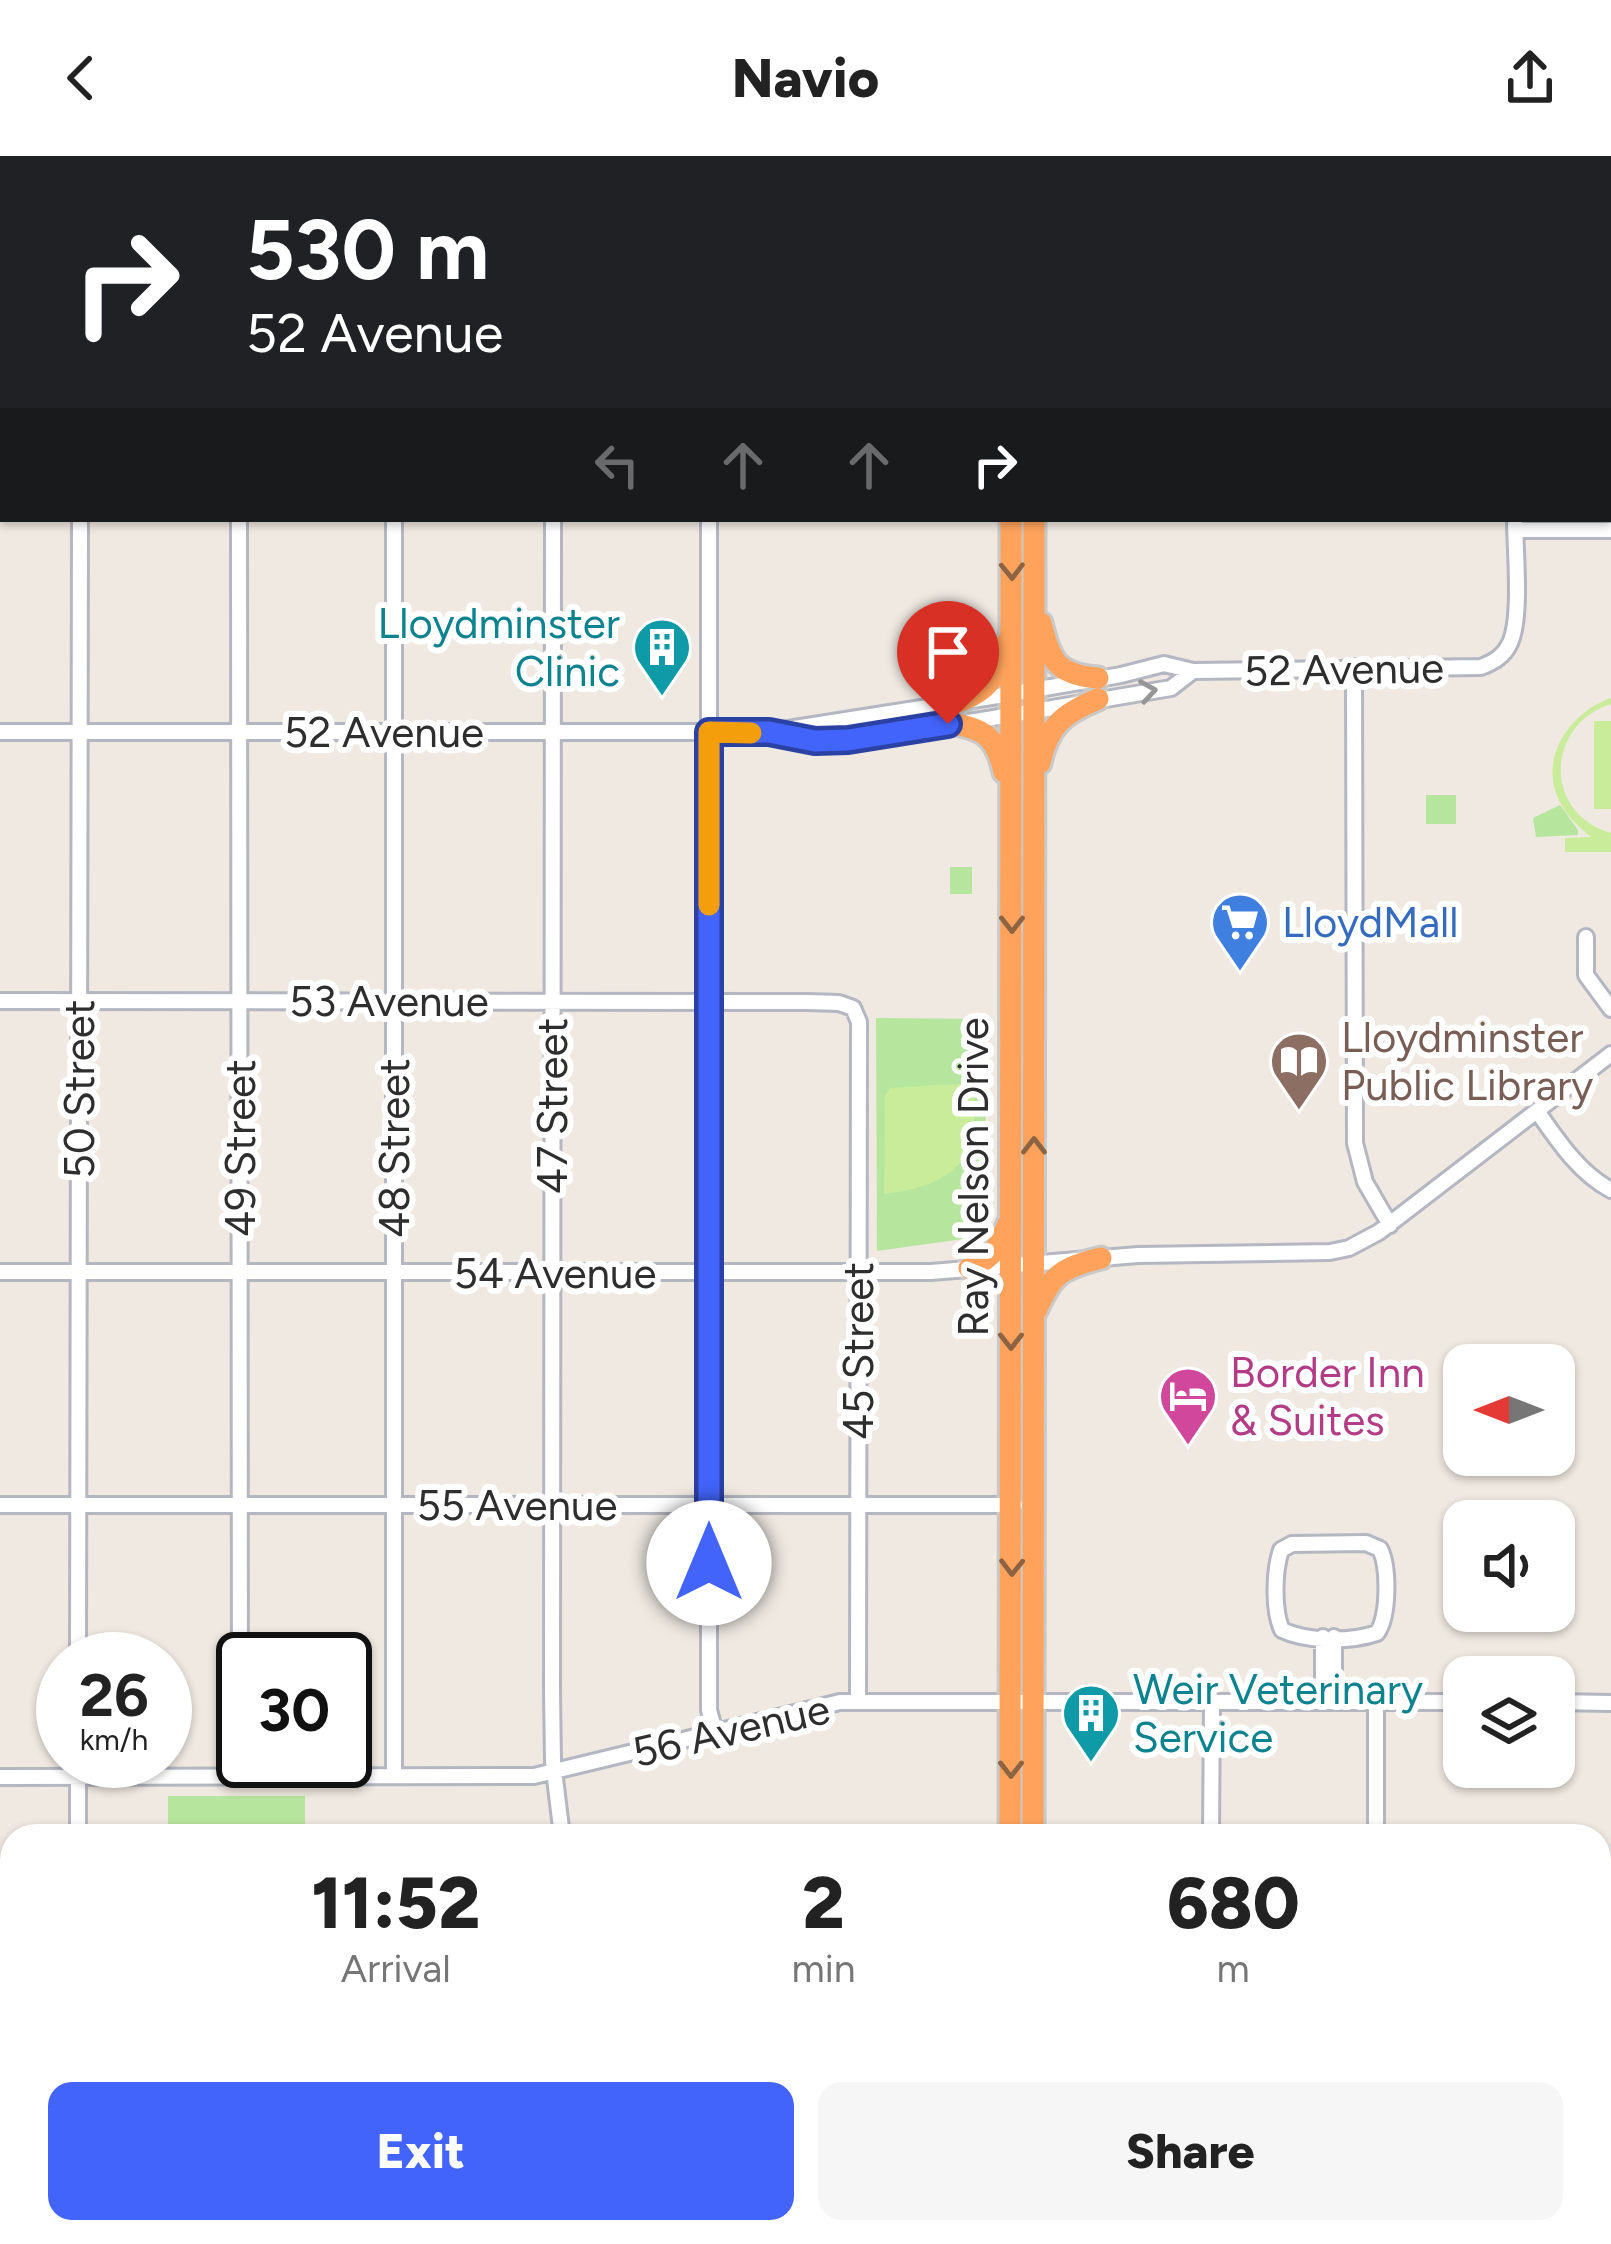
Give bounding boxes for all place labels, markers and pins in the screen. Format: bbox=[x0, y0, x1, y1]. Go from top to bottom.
place label: Lloydminster Clinic bbox=[378, 598, 620, 697]
pin bbox=[897, 601, 999, 724]
building icon: Lloydminster Clinic bbox=[631, 616, 693, 698]
supermarket icon: LloydMall bbox=[1209, 891, 1271, 973]
place label: LloydMall bbox=[1282, 897, 1459, 948]
place label: Lloydminster Public Library bbox=[1341, 1012, 1593, 1111]
library icon: Lloydminster Public Library bbox=[1268, 1030, 1330, 1112]
place label: Border Inn & Suites bbox=[1230, 1347, 1425, 1446]
hotel icon: Border Inn & Suites bbox=[1157, 1365, 1219, 1447]
place label: Weir Veterinary Service bbox=[1133, 1664, 1423, 1763]
building icon: Weir Veterinary Service bbox=[1060, 1682, 1122, 1764]

